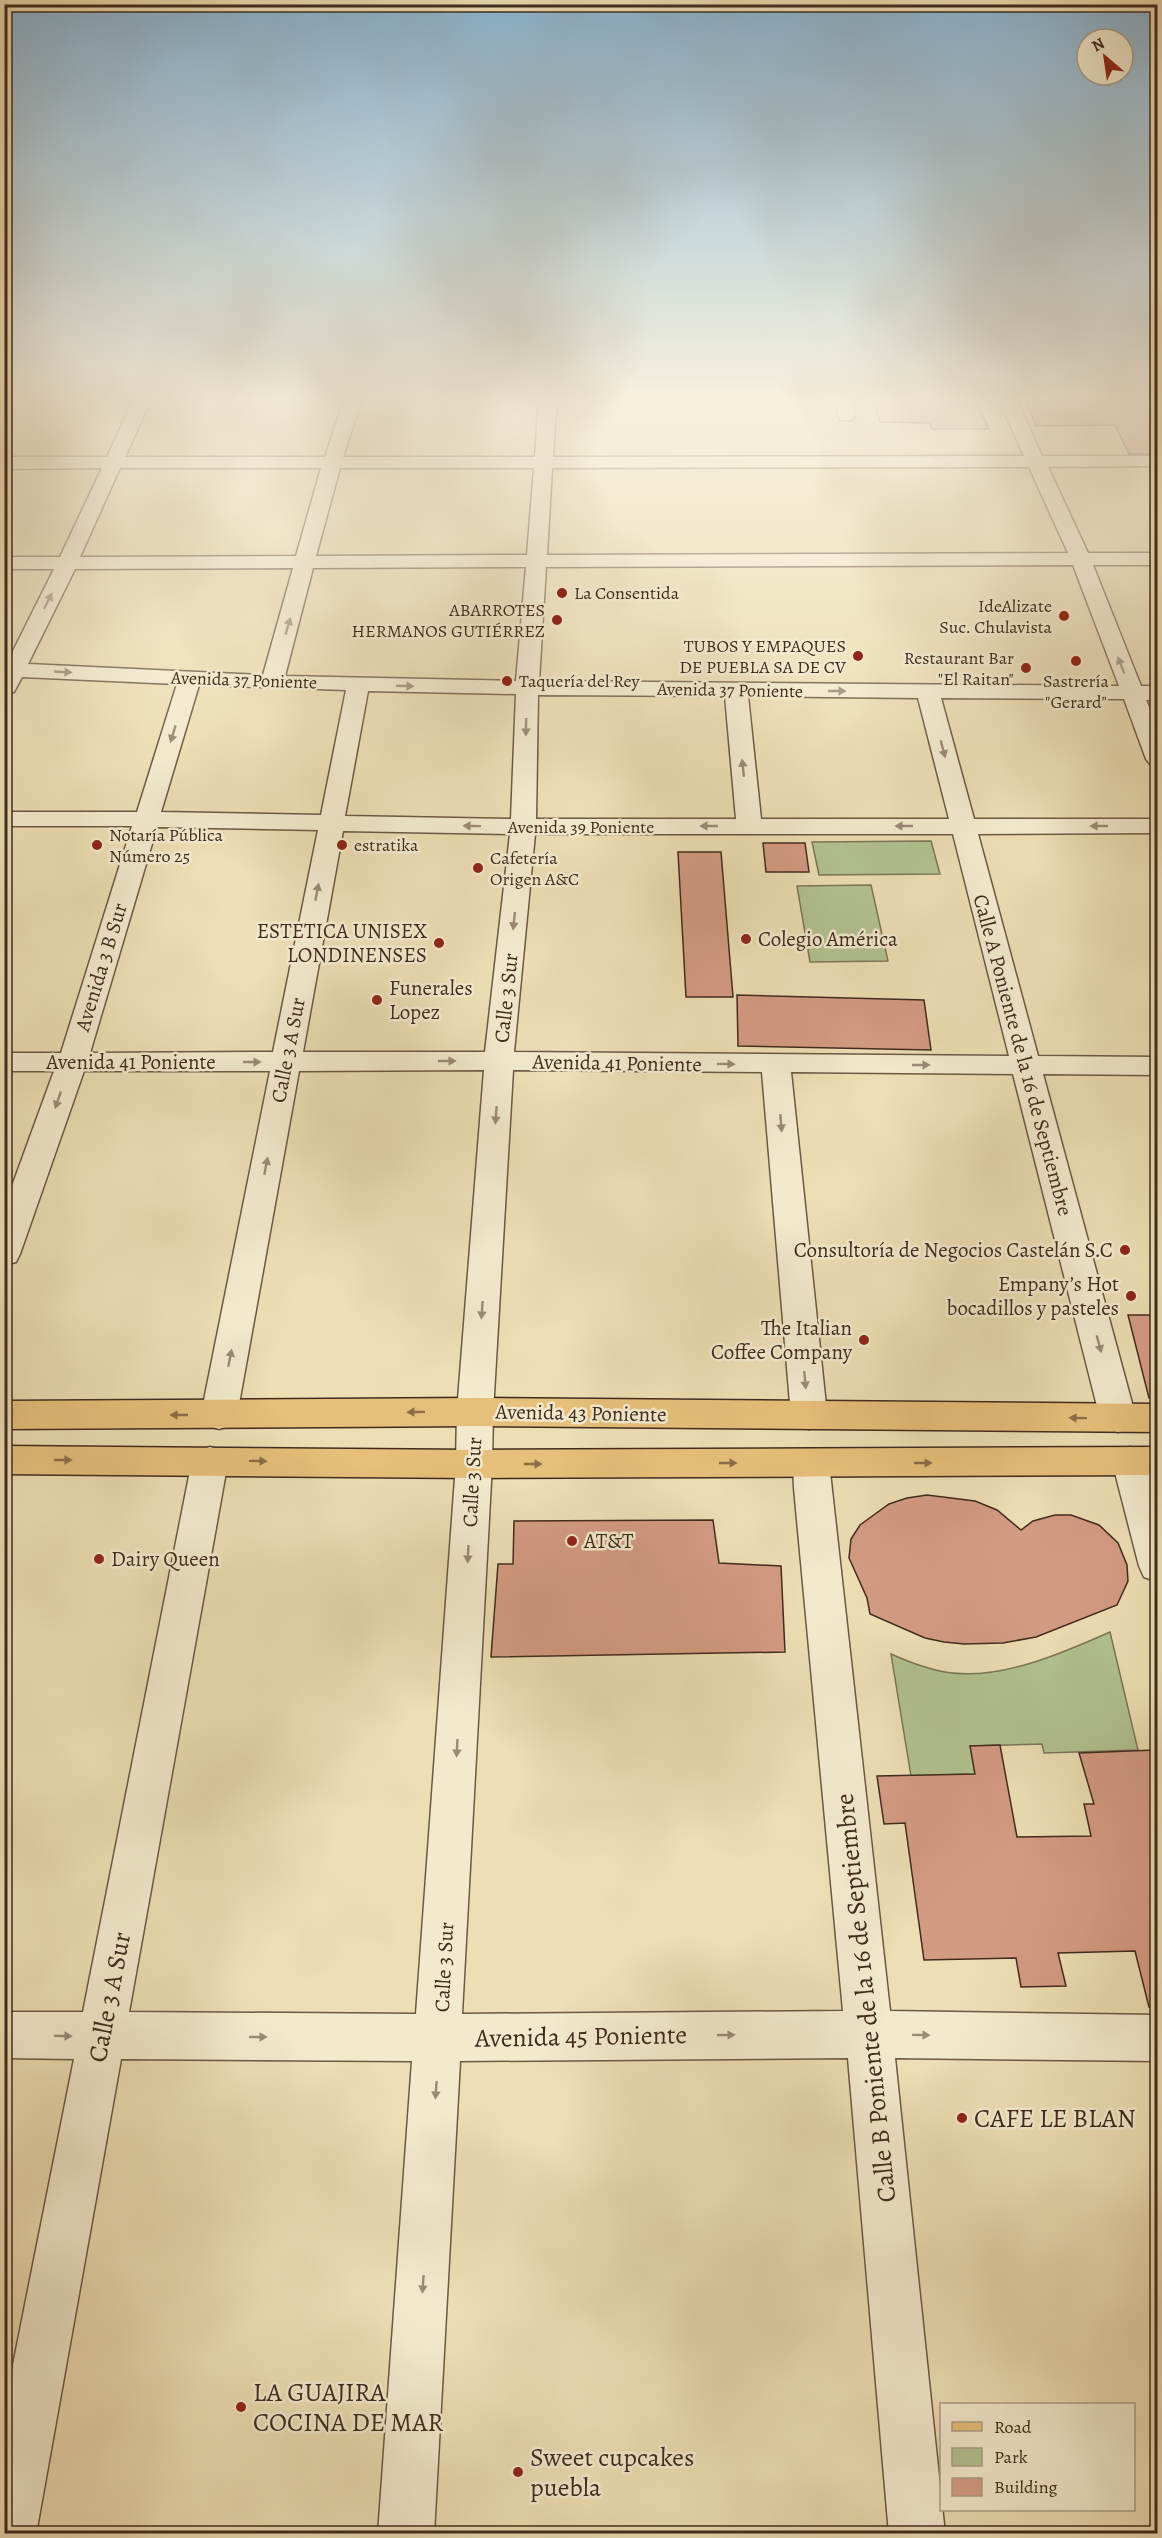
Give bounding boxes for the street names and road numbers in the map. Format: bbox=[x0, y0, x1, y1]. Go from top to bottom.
street label: Avenida 37 Poniente bbox=[170, 665, 317, 695]
street label: Avenida 37 Poniente bbox=[656, 677, 803, 703]
street label: Avenida 39 Poniente bbox=[507, 815, 654, 839]
street label: Calle A Poniente de la 16 de Septiembre bbox=[967, 891, 1079, 1219]
street label: Avenida 3 B Sur bbox=[68, 899, 134, 1036]
street label: Calle 3 Sur bbox=[487, 952, 525, 1044]
street label: Calle 3 A Sur bbox=[264, 995, 312, 1105]
street label: Avenida 41 Poniente bbox=[45, 1048, 216, 1076]
street label: Avenida 41 Poniente bbox=[531, 1048, 702, 1078]
street label: Avenida 43 Poniente bbox=[494, 1397, 667, 1428]
street label: Calle 3 Sur bbox=[456, 1436, 488, 1528]
street label: Calle B Poniente de la 16 de Septiembre bbox=[827, 1792, 904, 2204]
street label: Calle 3 Sur bbox=[428, 1921, 460, 2013]
street label: Calle 3 A Sur bbox=[80, 1929, 139, 2065]
street label: Avenida 45 Poniente bbox=[474, 2017, 687, 2056]

